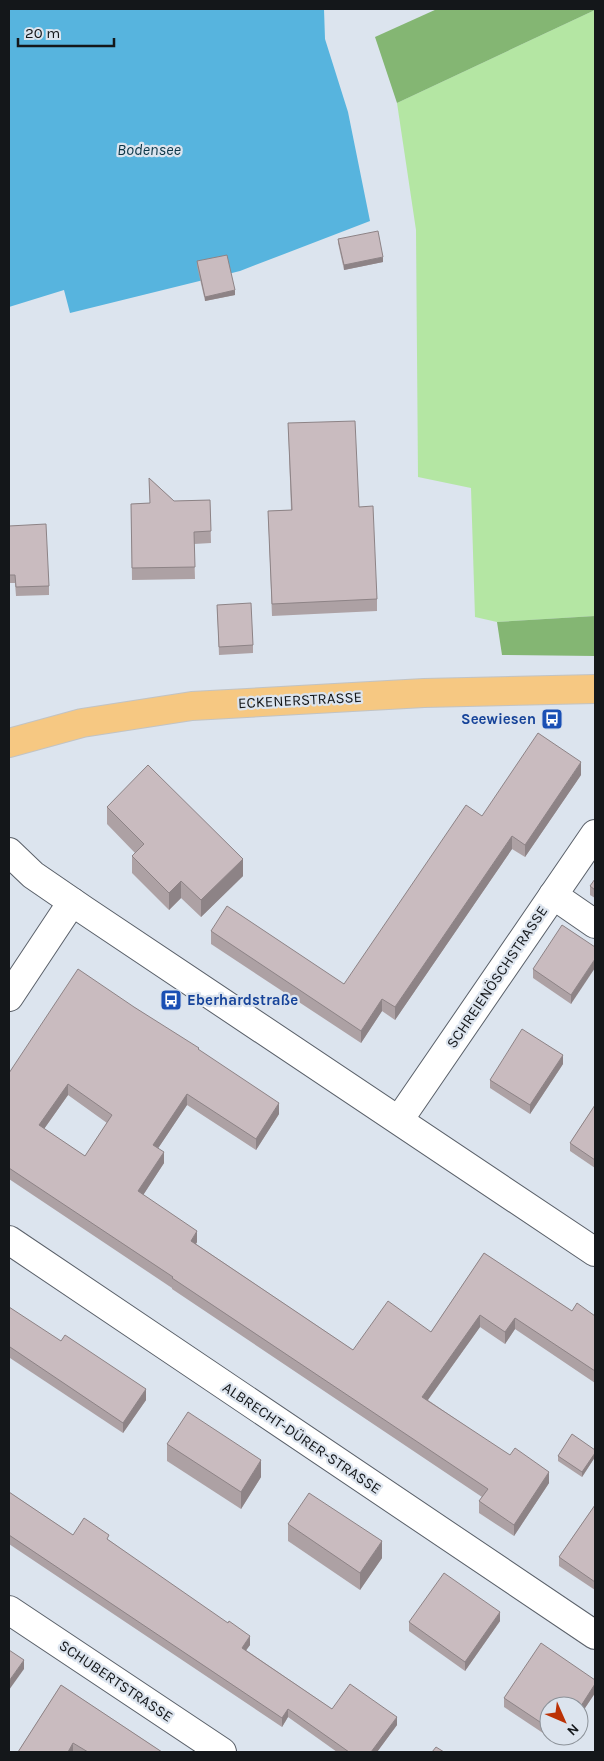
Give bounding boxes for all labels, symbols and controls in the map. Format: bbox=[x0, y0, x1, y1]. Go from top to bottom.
scale bar bbox=[18, 15, 114, 47]
text: 20 m bbox=[25, 24, 60, 42]
water label: Bodensee bbox=[117, 140, 182, 159]
street label: ECKENERSTRASSE bbox=[238, 688, 362, 712]
bus stop icon: Seewiesen bbox=[540, 707, 564, 731]
place label: Seewiesen bbox=[461, 710, 536, 728]
street label: SCHREIENÖSCHSTRASSE bbox=[443, 902, 551, 1052]
bus stop icon: Eberhardstraße bbox=[159, 988, 183, 1012]
place label: Eberhardstraße bbox=[187, 991, 298, 1009]
street label: ALBRECHT-DÜRER-STRASSE bbox=[219, 1378, 385, 1498]
street label: SCHUBERTSTRASSE bbox=[56, 1636, 176, 1726]
north arrow bbox=[539, 1696, 589, 1746]
text: N bbox=[563, 1720, 582, 1739]

